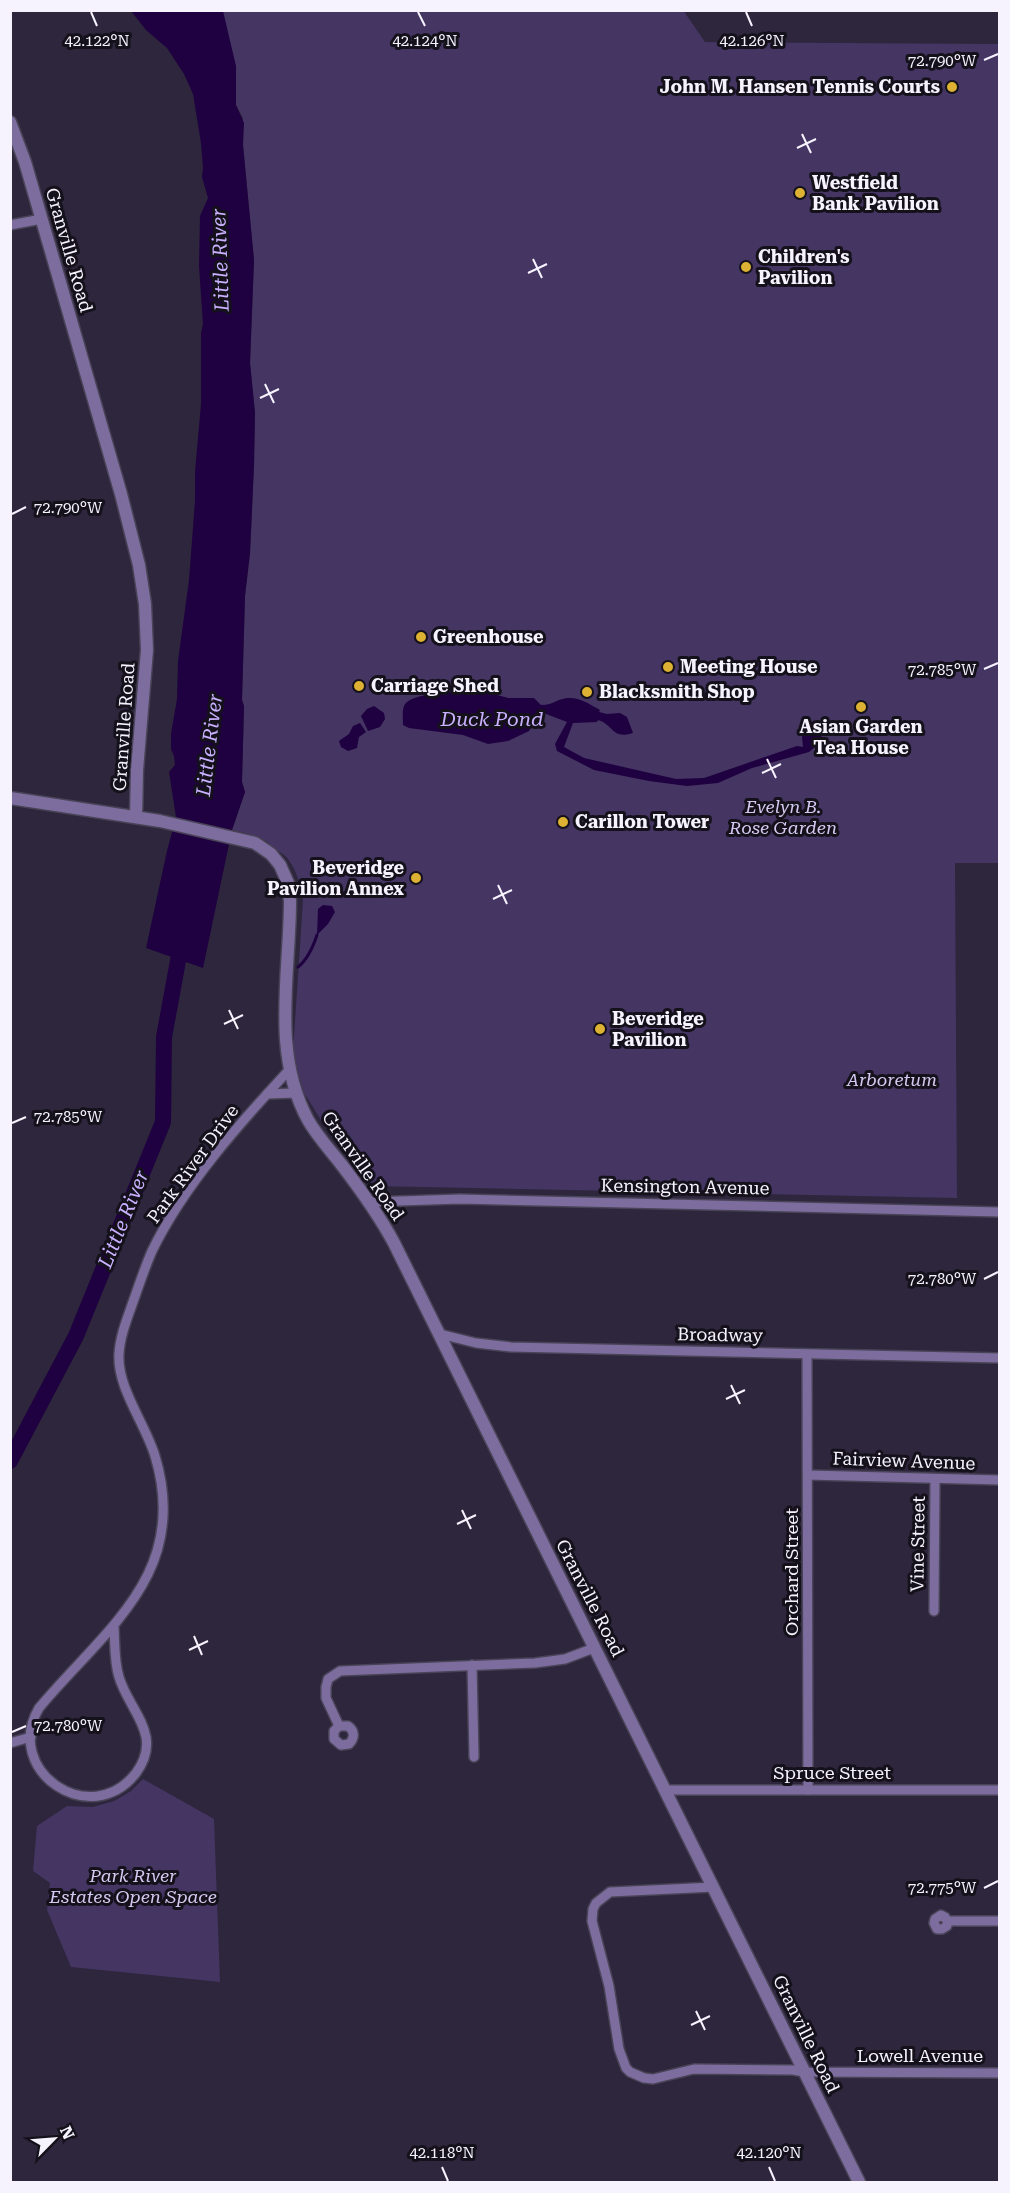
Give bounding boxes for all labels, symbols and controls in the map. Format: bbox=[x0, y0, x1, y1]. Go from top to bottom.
text: 42.122°N bbox=[64, 32, 130, 50]
text: 42.124°N bbox=[392, 32, 458, 50]
text: 42.126°N bbox=[719, 32, 785, 50]
text: 72.790°W bbox=[908, 52, 977, 70]
place label: John M. Hansen Tennis Courts bbox=[660, 76, 940, 97]
marker: John M. Hansen Tennis Courts bbox=[945, 80, 959, 94]
place label: Westfield Bank Pavilion bbox=[812, 172, 939, 214]
street label: Granville Road bbox=[42, 185, 97, 315]
marker: Westfield Bank Pavilion bbox=[793, 186, 807, 200]
water label: Little River bbox=[206, 207, 234, 313]
place label: Children's Pavilion bbox=[758, 246, 850, 288]
marker: Children's Pavilion bbox=[739, 260, 753, 274]
text: 72.790°W bbox=[34, 499, 103, 517]
place label: Greenhouse bbox=[433, 626, 544, 647]
marker: Greenhouse bbox=[414, 630, 428, 644]
place label: Meeting House bbox=[680, 656, 818, 677]
marker: Meeting House bbox=[661, 660, 675, 674]
text: 72.785°W bbox=[908, 661, 977, 679]
street label: Granville Road bbox=[109, 662, 138, 792]
place label: Carriage Shed bbox=[371, 675, 499, 696]
marker: Carriage Shed bbox=[352, 679, 366, 693]
place label: Blacksmith Shop bbox=[599, 681, 755, 702]
marker: Blacksmith Shop bbox=[580, 685, 594, 699]
water label: Little River bbox=[191, 692, 227, 799]
marker: Asian Garden Tea House bbox=[854, 700, 868, 714]
water label: Duck Pond bbox=[439, 707, 544, 731]
place label: Asian Garden Tea House bbox=[799, 716, 923, 758]
park label: Evelyn B. Rose Garden bbox=[728, 796, 837, 838]
place label: Carillon Tower bbox=[575, 811, 709, 832]
marker: Carillon Tower bbox=[556, 815, 570, 829]
place label: Beveridge Pavilion Annex bbox=[267, 857, 404, 899]
marker: Beveridge Pavilion Annex bbox=[409, 871, 423, 885]
place label: Beveridge Pavilion bbox=[612, 1008, 704, 1050]
marker: Beveridge Pavilion bbox=[593, 1022, 607, 1036]
park label: Arboretum bbox=[846, 1069, 937, 1090]
street label: Park River Drive bbox=[143, 1100, 243, 1227]
street label: Granville Road bbox=[318, 1107, 409, 1225]
text: 72.785°W bbox=[34, 1108, 103, 1126]
water label: Little River bbox=[92, 1166, 154, 1272]
street label: Kensington Avenue bbox=[600, 1175, 770, 1198]
text: 72.780°W bbox=[908, 1270, 977, 1288]
street label: Broadway bbox=[677, 1323, 763, 1346]
street label: Fairview Avenue bbox=[832, 1448, 976, 1473]
street label: Vine Street bbox=[906, 1496, 929, 1592]
street label: Orchard Street bbox=[781, 1508, 802, 1636]
street label: Granville Road bbox=[552, 1536, 629, 1660]
text: 72.780°W bbox=[34, 1717, 103, 1735]
street label: Spruce Street bbox=[773, 1762, 891, 1783]
park label: Park River Estates Open Space bbox=[48, 1865, 217, 1907]
text: 72.775°W bbox=[908, 1879, 977, 1897]
street label: Granville Road bbox=[769, 1971, 844, 2097]
street label: Lowell Avenue bbox=[857, 2045, 983, 2066]
north arrow bbox=[24, 2109, 84, 2169]
text: N bbox=[56, 2123, 78, 2142]
text: 42.118°N bbox=[409, 2144, 475, 2162]
text: 42.120°N bbox=[736, 2144, 802, 2162]

